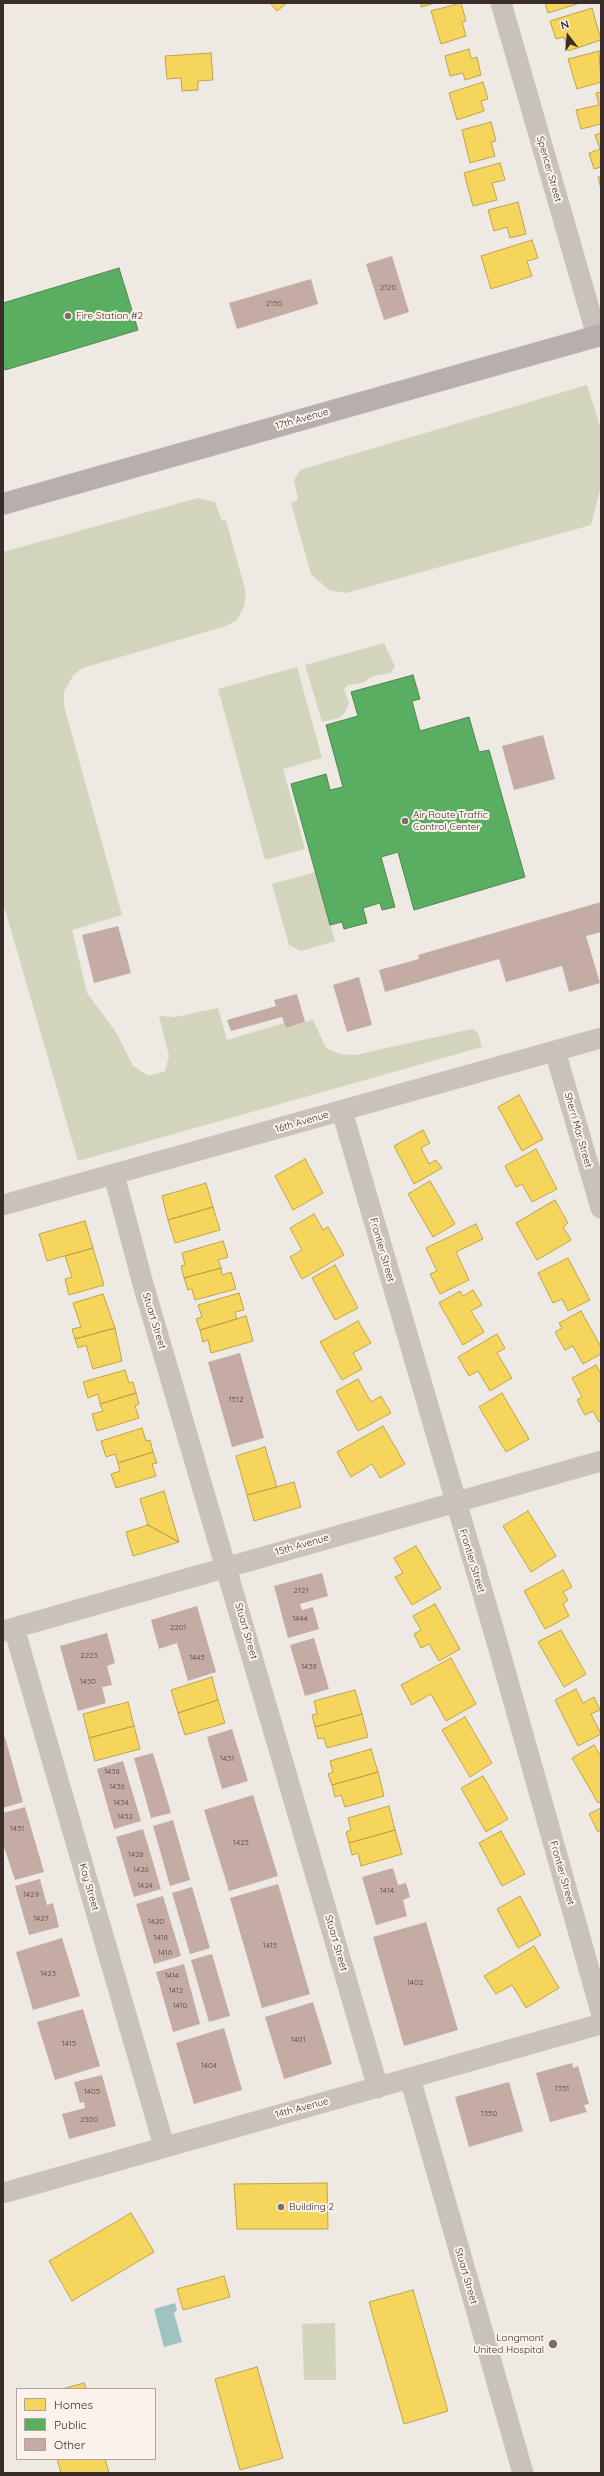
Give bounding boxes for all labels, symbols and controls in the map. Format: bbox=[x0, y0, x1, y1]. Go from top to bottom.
north arrow bbox=[548, 16, 588, 56]
text: N bbox=[559, 17, 571, 32]
street label: Spencer Street bbox=[534, 135, 564, 203]
house number: 2120 bbox=[380, 283, 396, 293]
house number: 2150 bbox=[266, 299, 282, 309]
place label: Fire Station #2 bbox=[76, 310, 143, 322]
marker: Fire Station #2 bbox=[63, 311, 73, 321]
street label: 17th Avenue bbox=[274, 406, 330, 432]
place label: Air Route Traffic Control Center bbox=[413, 809, 488, 832]
marker: Air Route Traffic Control Center bbox=[400, 816, 410, 826]
street label: Sherri Mar Street bbox=[562, 1091, 594, 1169]
street label: 16th Avenue bbox=[274, 1109, 330, 1135]
street label: Frontier Street bbox=[367, 1217, 397, 1283]
street label: Stuart Street bbox=[140, 1291, 168, 1351]
house number: 1512 bbox=[229, 1395, 243, 1405]
street label: Frontier Street bbox=[457, 1528, 487, 1594]
street label: 15th Avenue bbox=[274, 1532, 330, 1558]
house number: 2121 bbox=[294, 1586, 308, 1596]
street label: Stuart Street bbox=[232, 1601, 260, 1661]
house number: 1444 bbox=[292, 1614, 308, 1624]
house number: 2201 bbox=[170, 1623, 186, 1633]
house number: 2223 bbox=[80, 1651, 98, 1661]
house number: 1445 bbox=[189, 1653, 205, 1663]
house number: 1438 bbox=[301, 1662, 317, 1672]
house number: 1450 bbox=[80, 1677, 96, 1687]
house number: 1431 bbox=[220, 1754, 234, 1764]
house number: 1438 bbox=[104, 1767, 120, 1777]
house number: 1436 bbox=[109, 1782, 125, 1792]
house number: 1434 bbox=[113, 1798, 129, 1808]
house number: 1432 bbox=[117, 1812, 133, 1822]
house number: 1431 bbox=[10, 1824, 24, 1834]
house number: 1425 bbox=[233, 1838, 249, 1848]
street label: Frontier Street bbox=[547, 1840, 577, 1906]
house number: 1428 bbox=[128, 1850, 144, 1860]
street label: Kay Street bbox=[77, 1862, 101, 1912]
house number: 1426 bbox=[133, 1865, 149, 1875]
house number: 1424 bbox=[137, 1881, 153, 1891]
house number: 1414 bbox=[380, 1886, 394, 1896]
house number: 1429 bbox=[23, 1890, 39, 1900]
street label: Stuart Street bbox=[322, 1913, 350, 1973]
house number: 1427 bbox=[33, 1914, 49, 1924]
house number: 1420 bbox=[148, 1917, 164, 1927]
house number: 1418 bbox=[154, 1933, 168, 1943]
house number: 1415 bbox=[263, 1941, 277, 1951]
house number: 1416 bbox=[158, 1948, 172, 1958]
house number: 1423 bbox=[40, 1969, 56, 1979]
house number: 1414 bbox=[165, 1971, 179, 1981]
house number: 1402 bbox=[407, 1978, 423, 1988]
house number: 1412 bbox=[169, 1986, 183, 1996]
house number: 1410 bbox=[173, 2001, 187, 2011]
house number: 1401 bbox=[291, 2035, 305, 2045]
house number: 1415 bbox=[62, 2039, 76, 2049]
house number: 1404 bbox=[201, 2061, 217, 2071]
house number: 1351 bbox=[555, 2084, 569, 2094]
house number: 1405 bbox=[84, 2087, 100, 2097]
street label: 14th Avenue bbox=[274, 2095, 330, 2121]
house number: 1350 bbox=[481, 2109, 497, 2119]
house number: 2300 bbox=[80, 2115, 98, 2125]
place label: Building 2 bbox=[289, 2201, 334, 2213]
marker: Building 2 bbox=[276, 2202, 286, 2212]
street label: Stuart Street bbox=[452, 2246, 480, 2306]
place label: Longmont United Hospital bbox=[473, 2332, 544, 2356]
marker: Longmont United Hospital bbox=[547, 2338, 559, 2350]
legend bbox=[16, 2388, 156, 2460]
text: Homes bbox=[54, 2397, 93, 2412]
text: Public bbox=[54, 2417, 87, 2432]
text: Other bbox=[54, 2437, 85, 2452]

